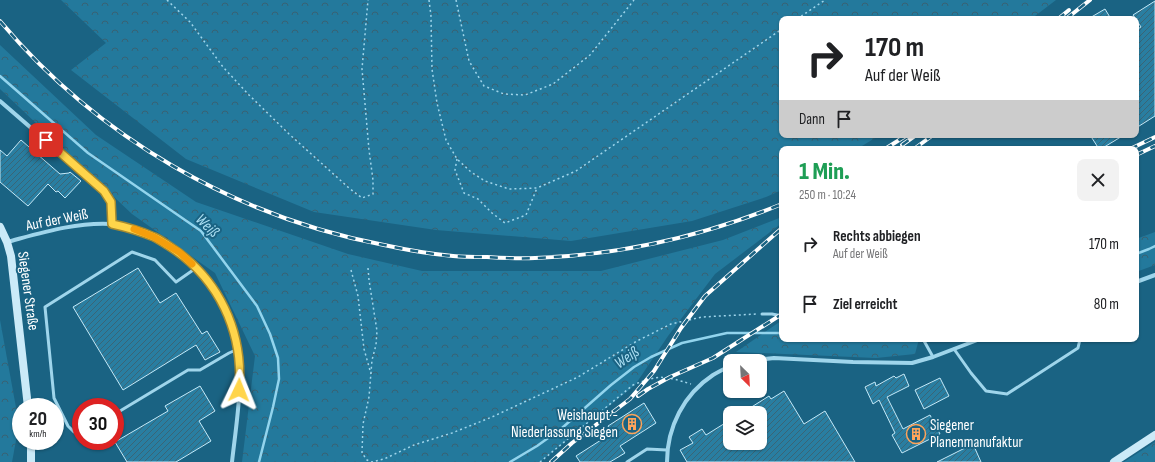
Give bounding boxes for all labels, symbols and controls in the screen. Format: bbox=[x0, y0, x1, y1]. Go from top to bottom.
text: 170 m bbox=[865, 31, 924, 64]
icon: right bbox=[799, 32, 851, 84]
text: Auf der Weiß bbox=[865, 65, 941, 86]
icon: arrive bbox=[833, 108, 855, 130]
text: Dann bbox=[799, 110, 825, 129]
pin bbox=[29, 123, 63, 157]
icon: arrive bbox=[35, 129, 57, 151]
text: 1 Min. bbox=[799, 157, 850, 186]
button: close bbox=[1077, 159, 1119, 201]
text: 250 m · 10:24 bbox=[799, 187, 856, 203]
street label: Auf der Weiß bbox=[23, 205, 90, 236]
water label: Weiß bbox=[191, 210, 223, 242]
text: Rechts abbiegen bbox=[833, 227, 921, 246]
icon: right bbox=[799, 233, 821, 255]
text: 170 m bbox=[1089, 235, 1119, 254]
text: Auf der Weiß bbox=[833, 246, 888, 262]
street label: Siegener Straße bbox=[13, 250, 43, 332]
icon: arrive bbox=[799, 293, 821, 315]
text: Ziel erreicht bbox=[833, 295, 897, 314]
text: 80 m bbox=[1094, 295, 1119, 314]
water label: Weiß bbox=[611, 343, 643, 373]
north arrow bbox=[723, 354, 767, 398]
map controls bbox=[723, 354, 767, 450]
position arrow bbox=[218, 369, 260, 411]
speed limit sign: 30 bbox=[72, 398, 124, 450]
place label: Weishaupt - Niederlassung Siegen bbox=[511, 406, 618, 442]
button: layers bbox=[723, 406, 767, 450]
text: 20 bbox=[29, 407, 47, 431]
building icon: Weishaupt - Niederlassung Siegen bbox=[621, 413, 643, 435]
place label: Siegener Planenmanufaktur bbox=[930, 416, 1023, 452]
building icon: Siegener Planenmanufaktur bbox=[905, 423, 927, 445]
text: km/h bbox=[29, 428, 47, 440]

